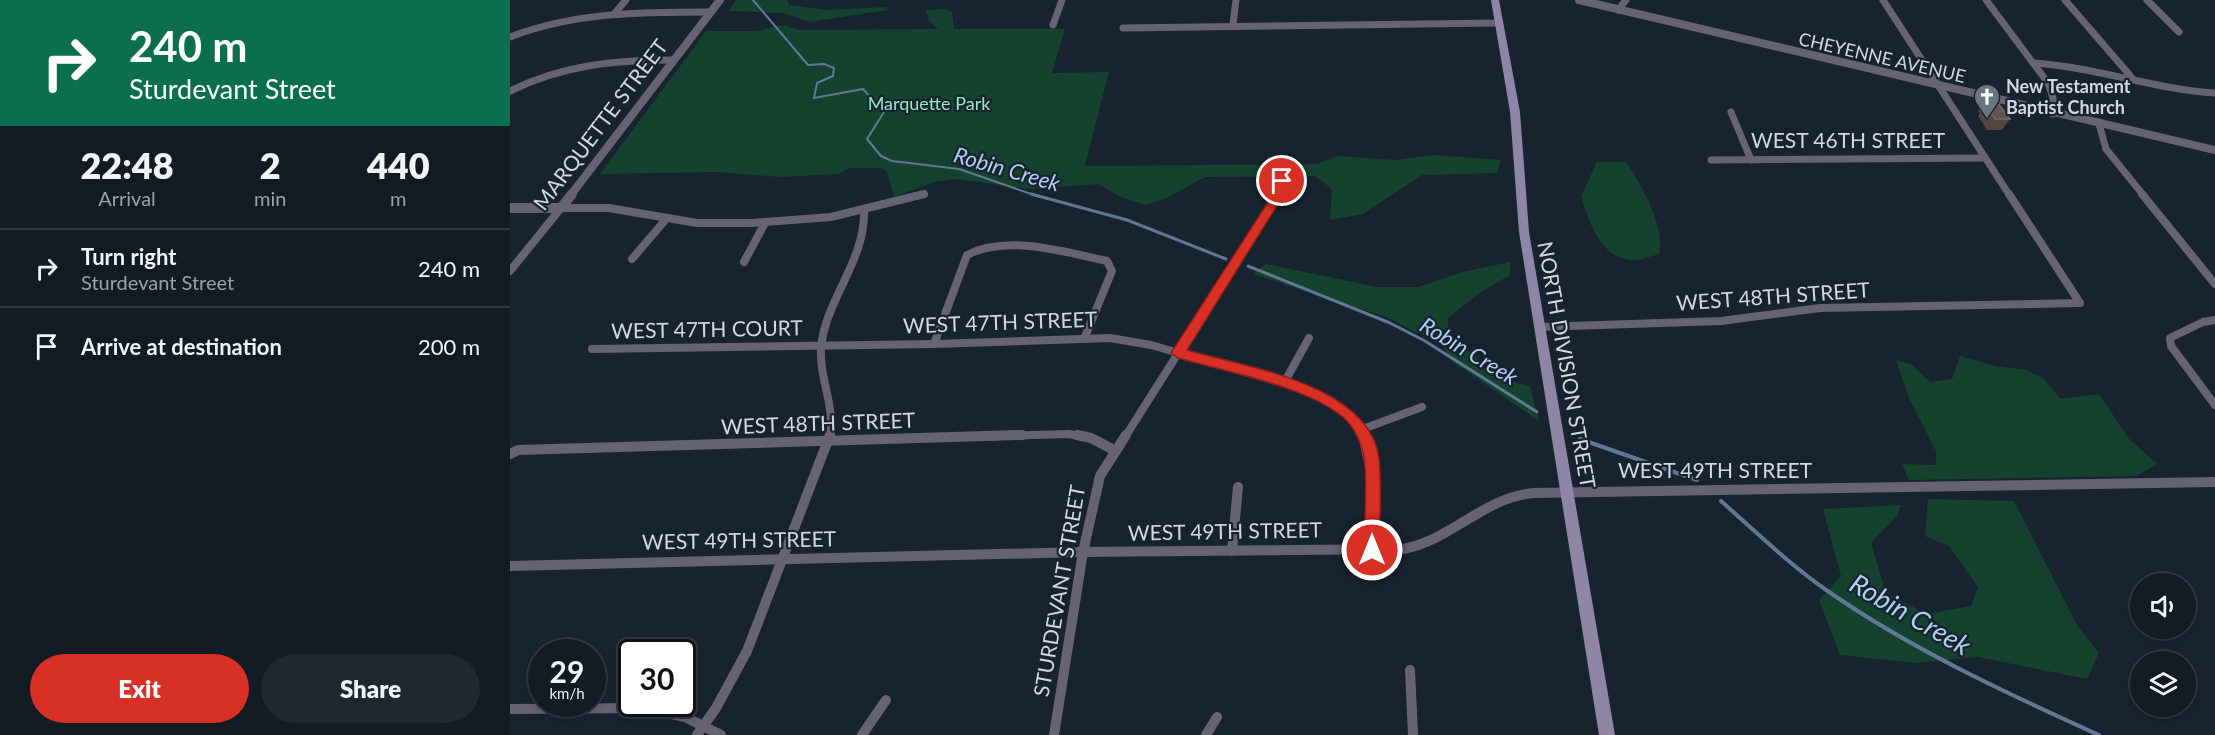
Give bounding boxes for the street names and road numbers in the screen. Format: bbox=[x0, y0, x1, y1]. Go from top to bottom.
street label: CHEYENNE AVENUE bbox=[1797, 27, 1968, 87]
street label: MARQUETTE STREET bbox=[528, 33, 672, 214]
street label: WEST 46TH STREET bbox=[1751, 127, 1946, 152]
street label: NORTH DIVISION STREET bbox=[1533, 239, 1602, 491]
street label: WEST 48TH STREET bbox=[1675, 276, 1871, 315]
street label: WEST 47TH STREET bbox=[902, 306, 1098, 337]
street label: WEST 47TH COURT bbox=[611, 314, 804, 343]
street label: WEST 48TH STREET bbox=[720, 407, 916, 438]
street label: WEST 49TH STREET bbox=[1618, 457, 1813, 482]
street label: STURDEVANT STREET bbox=[1028, 482, 1090, 699]
street label: WEST 49TH STREET bbox=[1128, 516, 1323, 545]
street label: WEST 49TH STREET bbox=[642, 525, 837, 554]

